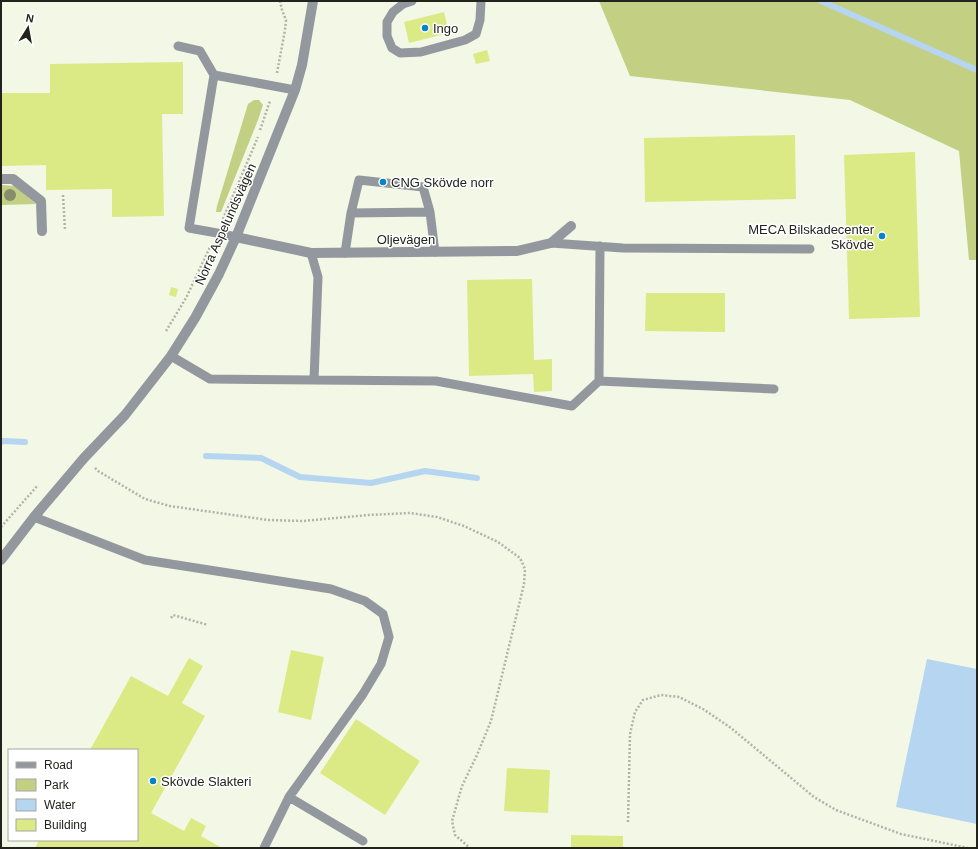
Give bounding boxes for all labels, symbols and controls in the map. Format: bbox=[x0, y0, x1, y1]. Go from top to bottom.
north arrow bbox=[8, 8, 48, 48]
text: N bbox=[25, 12, 35, 25]
place label: Ingo bbox=[433, 21, 458, 36]
marker: Ingo bbox=[420, 23, 430, 33]
street label: Norra Aspelundsvägen bbox=[192, 161, 259, 287]
place label: CNG Skövde norr bbox=[391, 175, 494, 190]
marker: CNG Skövde norr bbox=[378, 177, 388, 187]
place label: MECA Bilskadecenter Skövde bbox=[748, 222, 875, 252]
marker: MECA Bilskadecenter Skövde bbox=[877, 231, 887, 241]
street label: Oljevägen bbox=[377, 232, 435, 247]
legend bbox=[8, 749, 138, 841]
text: Road bbox=[44, 758, 73, 772]
place label: Skövde Slakteri bbox=[161, 774, 251, 789]
marker: Skövde Slakteri bbox=[148, 776, 158, 786]
text: Park bbox=[44, 778, 70, 792]
text: Water bbox=[44, 798, 76, 812]
text: Building bbox=[44, 818, 87, 832]

